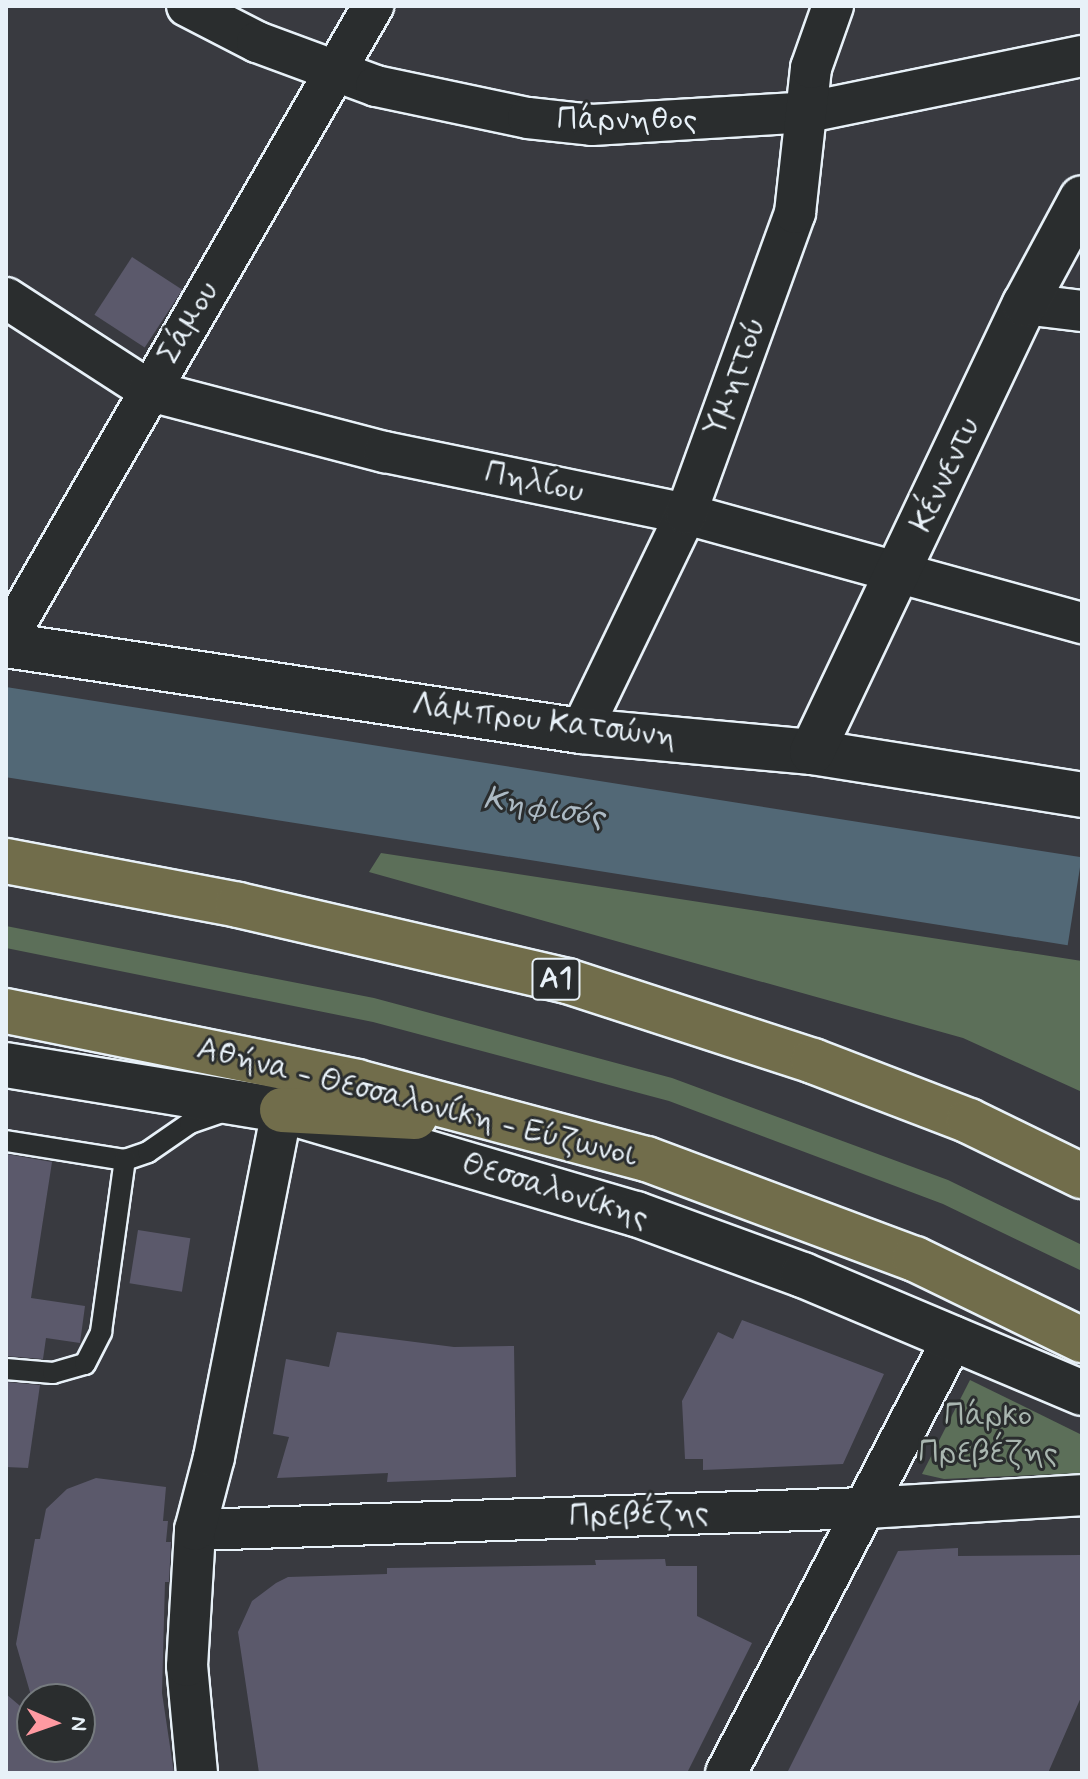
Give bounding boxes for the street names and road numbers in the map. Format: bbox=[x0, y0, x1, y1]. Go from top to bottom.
street label: Πάρνηθος bbox=[557, 101, 697, 139]
street label: Σάμου bbox=[150, 275, 228, 371]
street label: Υμηττού bbox=[697, 312, 775, 442]
street label: Κέννεντυ bbox=[903, 411, 989, 539]
street label: Πηλίου bbox=[481, 454, 587, 512]
street label: Λάμπρου Κατσώνη bbox=[410, 687, 678, 757]
road number: Α1 bbox=[530, 953, 582, 1005]
street label: Αθήνα - Θεσσαλονίκη - Εύζωνοι bbox=[193, 1030, 641, 1176]
street label: Θεσσαλονίκης bbox=[457, 1144, 653, 1238]
street label: Πρεβέζης bbox=[569, 1493, 709, 1537]

